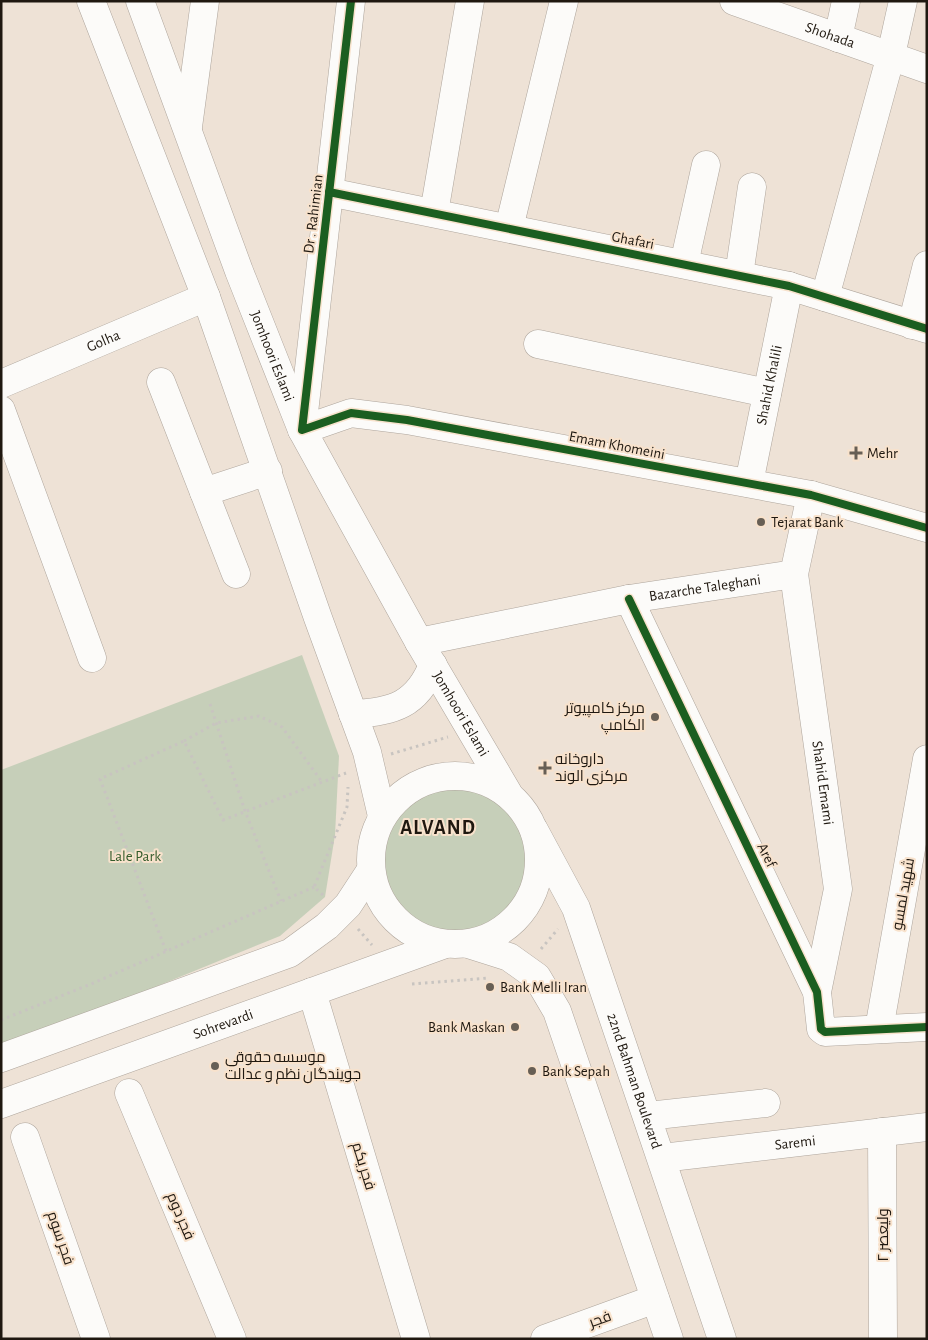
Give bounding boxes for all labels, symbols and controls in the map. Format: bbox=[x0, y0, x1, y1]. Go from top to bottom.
street label: Shohada bbox=[803, 20, 857, 51]
street label: Dr . Rahimian bbox=[301, 174, 326, 254]
street label: Ghafari bbox=[610, 229, 655, 252]
street label: Jomhoori Eslami bbox=[248, 309, 297, 404]
street label: Golha bbox=[85, 327, 122, 355]
street label: Shahid Khalili bbox=[754, 344, 785, 426]
street label: Emam Khomeini bbox=[568, 429, 666, 462]
marker: Mehr bbox=[849, 446, 863, 460]
place label: Mehr bbox=[867, 446, 898, 461]
place label: Tejarat Bank bbox=[771, 515, 843, 530]
marker: Tejarat Bank bbox=[755, 516, 767, 528]
street label: Bazarche Taleghani bbox=[648, 572, 762, 604]
street label: Jomhoori Eslami bbox=[430, 669, 492, 759]
place label: مرکز کامپیوتر الکامپ bbox=[564, 701, 645, 735]
marker: مرکز کامپیوتر الکامپ bbox=[649, 711, 661, 723]
street label: Shahid Emami bbox=[809, 740, 836, 826]
place label: داروخانه مرکزی الوند bbox=[555, 752, 628, 786]
marker: داروخانه مرکزی الوند bbox=[539, 762, 551, 774]
district label: ALVAND bbox=[400, 818, 476, 838]
street label: Aref bbox=[754, 841, 779, 871]
park label: Lale Park bbox=[109, 849, 161, 864]
street label: شهید لمسو bbox=[889, 857, 919, 932]
place label: Bank Melli Iran bbox=[500, 980, 587, 995]
marker: Bank Melli Iran bbox=[484, 981, 496, 993]
street label: Sohrevardi bbox=[191, 1007, 255, 1042]
street label: 22nd Bahman Boulevard bbox=[604, 1011, 664, 1151]
place label: Bank Maskan bbox=[428, 1020, 505, 1035]
marker: Bank Maskan bbox=[509, 1021, 521, 1033]
place label: موسسه حقوقی جویندگان نظم و عدالت bbox=[225, 1050, 361, 1084]
marker: موسسه حقوقی جویندگان نظم و عدالت bbox=[209, 1060, 221, 1072]
place label: Bank Sepah bbox=[542, 1064, 610, 1079]
marker: Bank Sepah bbox=[526, 1065, 538, 1077]
street label: Saremi bbox=[774, 1133, 816, 1153]
street label: فجر یکم bbox=[347, 1141, 378, 1192]
street label: فجر دوم bbox=[162, 1190, 197, 1243]
street label: ولیعصر ۲ bbox=[876, 1208, 892, 1262]
street label: فجر سوم bbox=[42, 1209, 77, 1268]
street label: فجر bbox=[586, 1309, 614, 1332]

